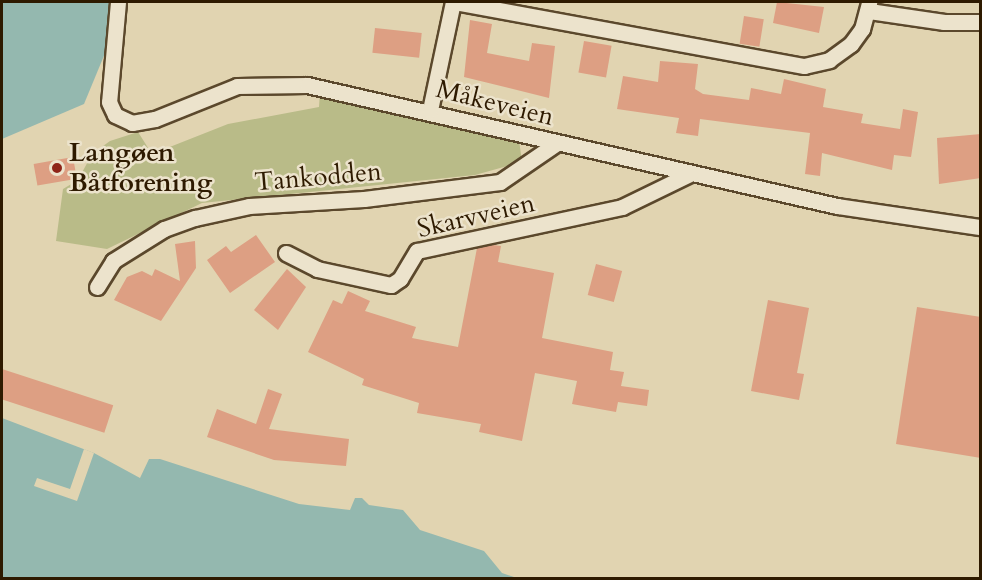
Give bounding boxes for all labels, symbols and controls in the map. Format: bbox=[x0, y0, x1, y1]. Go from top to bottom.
street label: Måkeveien bbox=[433, 73, 557, 133]
place label: Langøen Båtforening bbox=[69, 137, 212, 198]
street label: Tankodden bbox=[253, 156, 383, 198]
marker: Langøen Båtforening bbox=[50, 161, 64, 175]
street label: Skarvveien bbox=[414, 187, 538, 245]

